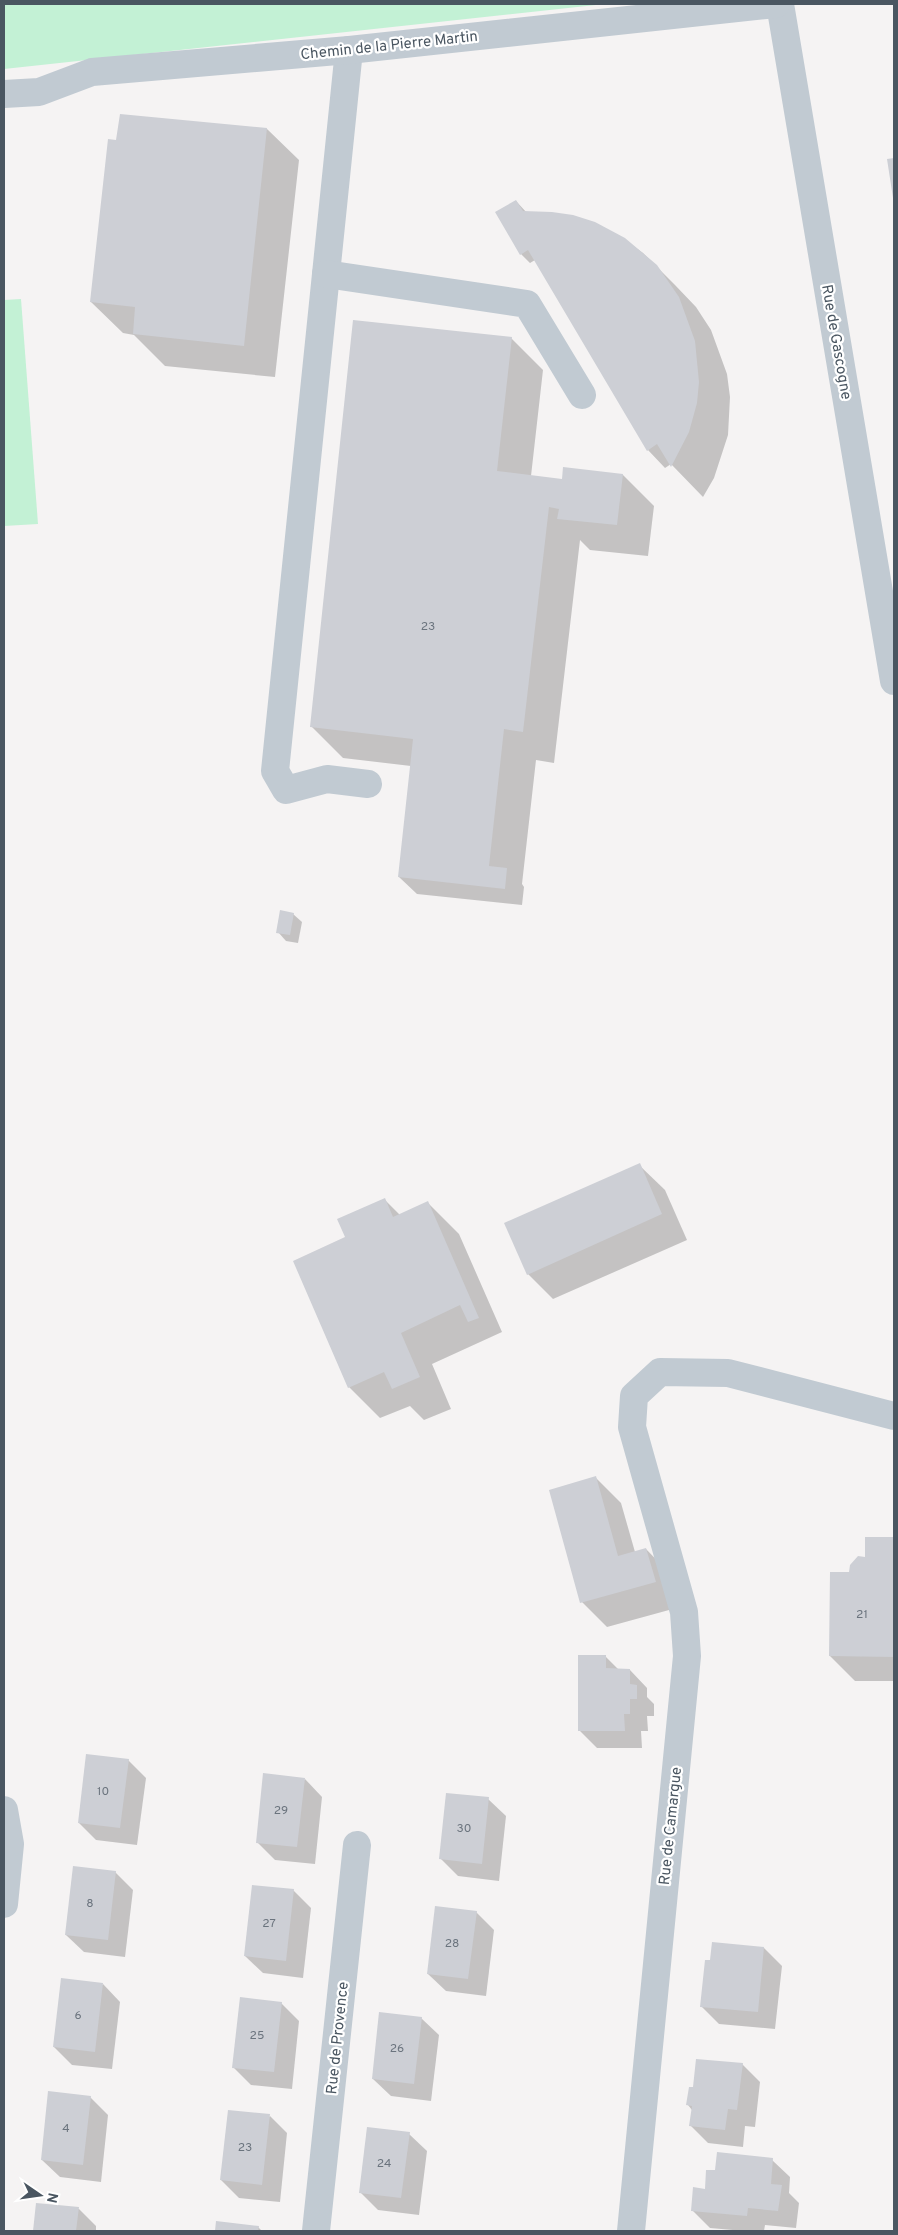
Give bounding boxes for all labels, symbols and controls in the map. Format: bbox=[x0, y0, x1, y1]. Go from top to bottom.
street label: Chemin de la Pierre Martin bbox=[300, 28, 479, 65]
street label: Rue de Gascogne bbox=[816, 283, 855, 401]
house number: 23 bbox=[421, 619, 435, 635]
house number: 21 bbox=[856, 1607, 868, 1623]
street label: Rue de Camargue bbox=[656, 1766, 687, 1886]
house number: 10 bbox=[97, 1784, 109, 1800]
house number: 29 bbox=[274, 1803, 288, 1819]
house number: 30 bbox=[457, 1821, 471, 1837]
house number: 8 bbox=[86, 1896, 94, 1912]
house number: 27 bbox=[262, 1916, 276, 1932]
house number: 28 bbox=[445, 1936, 459, 1952]
street label: Rue de Provence bbox=[323, 1981, 354, 2095]
house number: 6 bbox=[74, 2008, 82, 2024]
house number: 25 bbox=[250, 2028, 264, 2044]
house number: 26 bbox=[390, 2041, 404, 2057]
house number: 4 bbox=[62, 2121, 70, 2137]
house number: 23 bbox=[238, 2140, 252, 2156]
house number: 24 bbox=[377, 2156, 391, 2172]
north arrow bbox=[15, 2170, 65, 2220]
text: N bbox=[42, 2191, 61, 2204]

